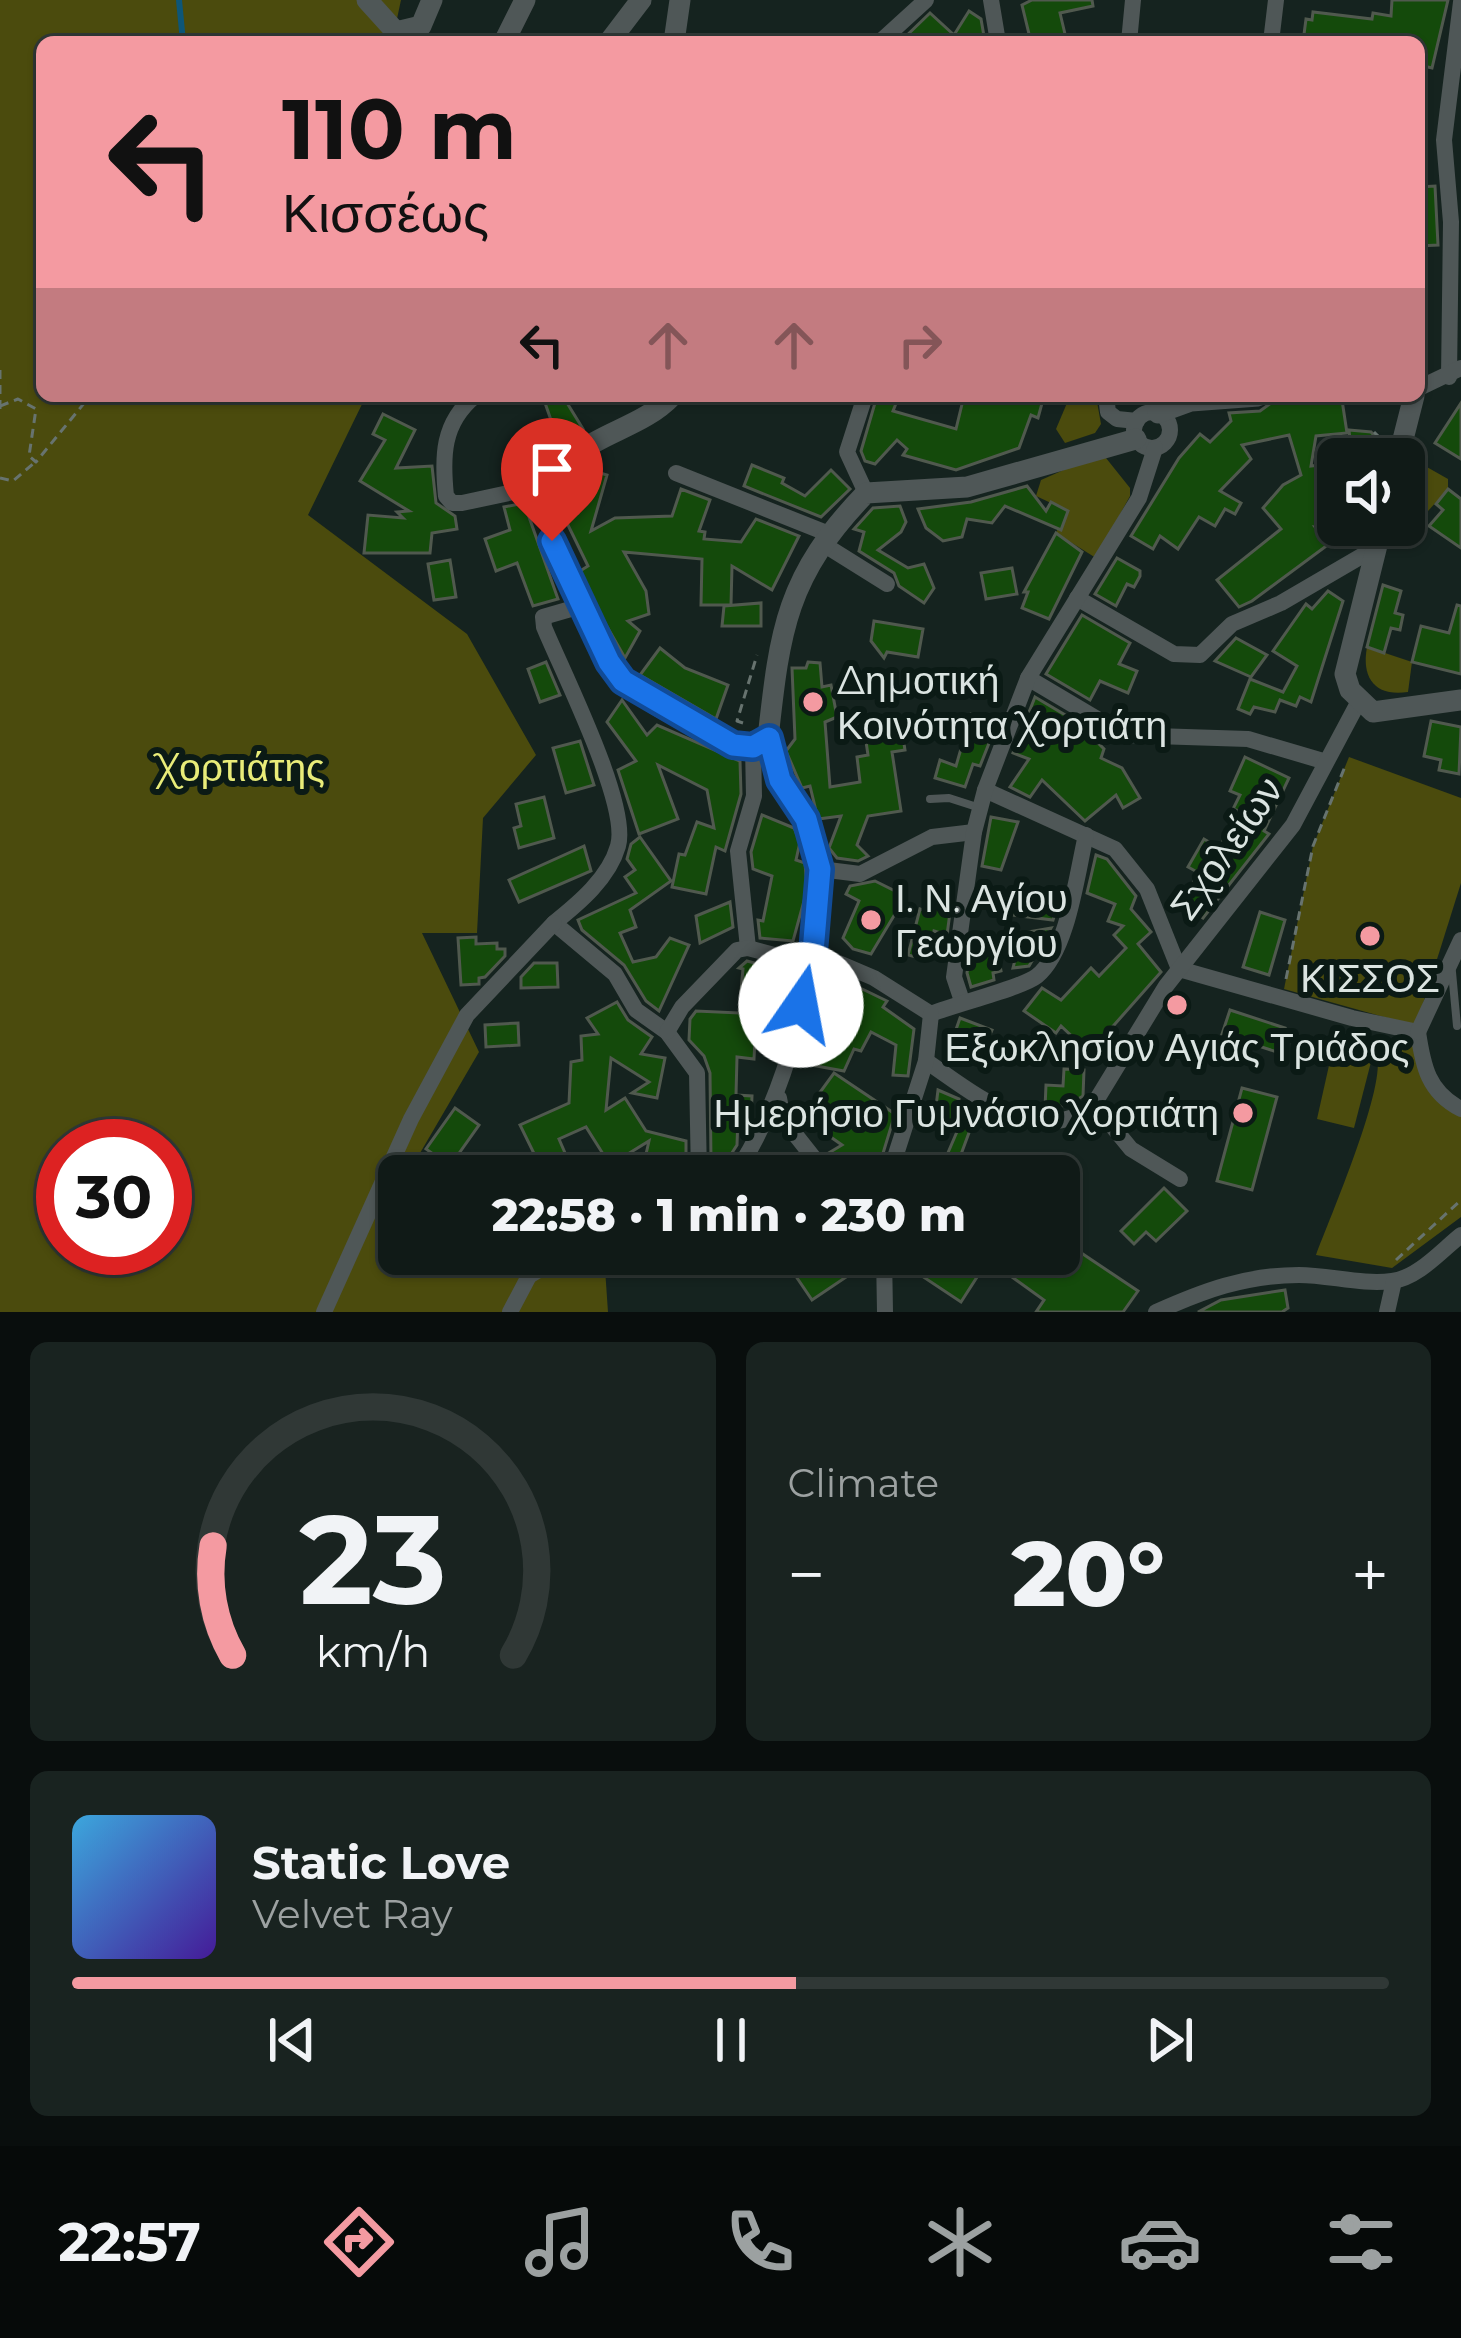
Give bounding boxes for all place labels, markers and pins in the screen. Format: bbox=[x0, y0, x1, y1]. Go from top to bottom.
pin bbox=[501, 418, 603, 541]
place label: Δημοτική Κοινότητα Χορτιάτη bbox=[837, 656, 1167, 749]
marker: Δημοτική Κοινότητα Χορτιάτη bbox=[800, 689, 826, 715]
place label: Ι. Ν. Αγίου Γεωργίου bbox=[895, 874, 1067, 967]
marker: Ι. Ν. Αγίου Γεωργίου bbox=[858, 907, 884, 933]
marker: ΚΙΣΣΟΣ bbox=[1357, 923, 1383, 949]
place label: ΚΙΣΣΟΣ bbox=[1300, 954, 1440, 1002]
marker: Εξωκλησίον Αγιάς Τριάδος bbox=[1164, 992, 1190, 1018]
place label: Εξωκλησίον Αγιάς Τριάδος bbox=[945, 1023, 1409, 1071]
place label: Ημερήσιο Γυμνάσιο Χορτιάτη bbox=[714, 1089, 1219, 1137]
marker: Ημερήσιο Γυμνάσιο Χορτιάτη bbox=[1230, 1100, 1256, 1126]

